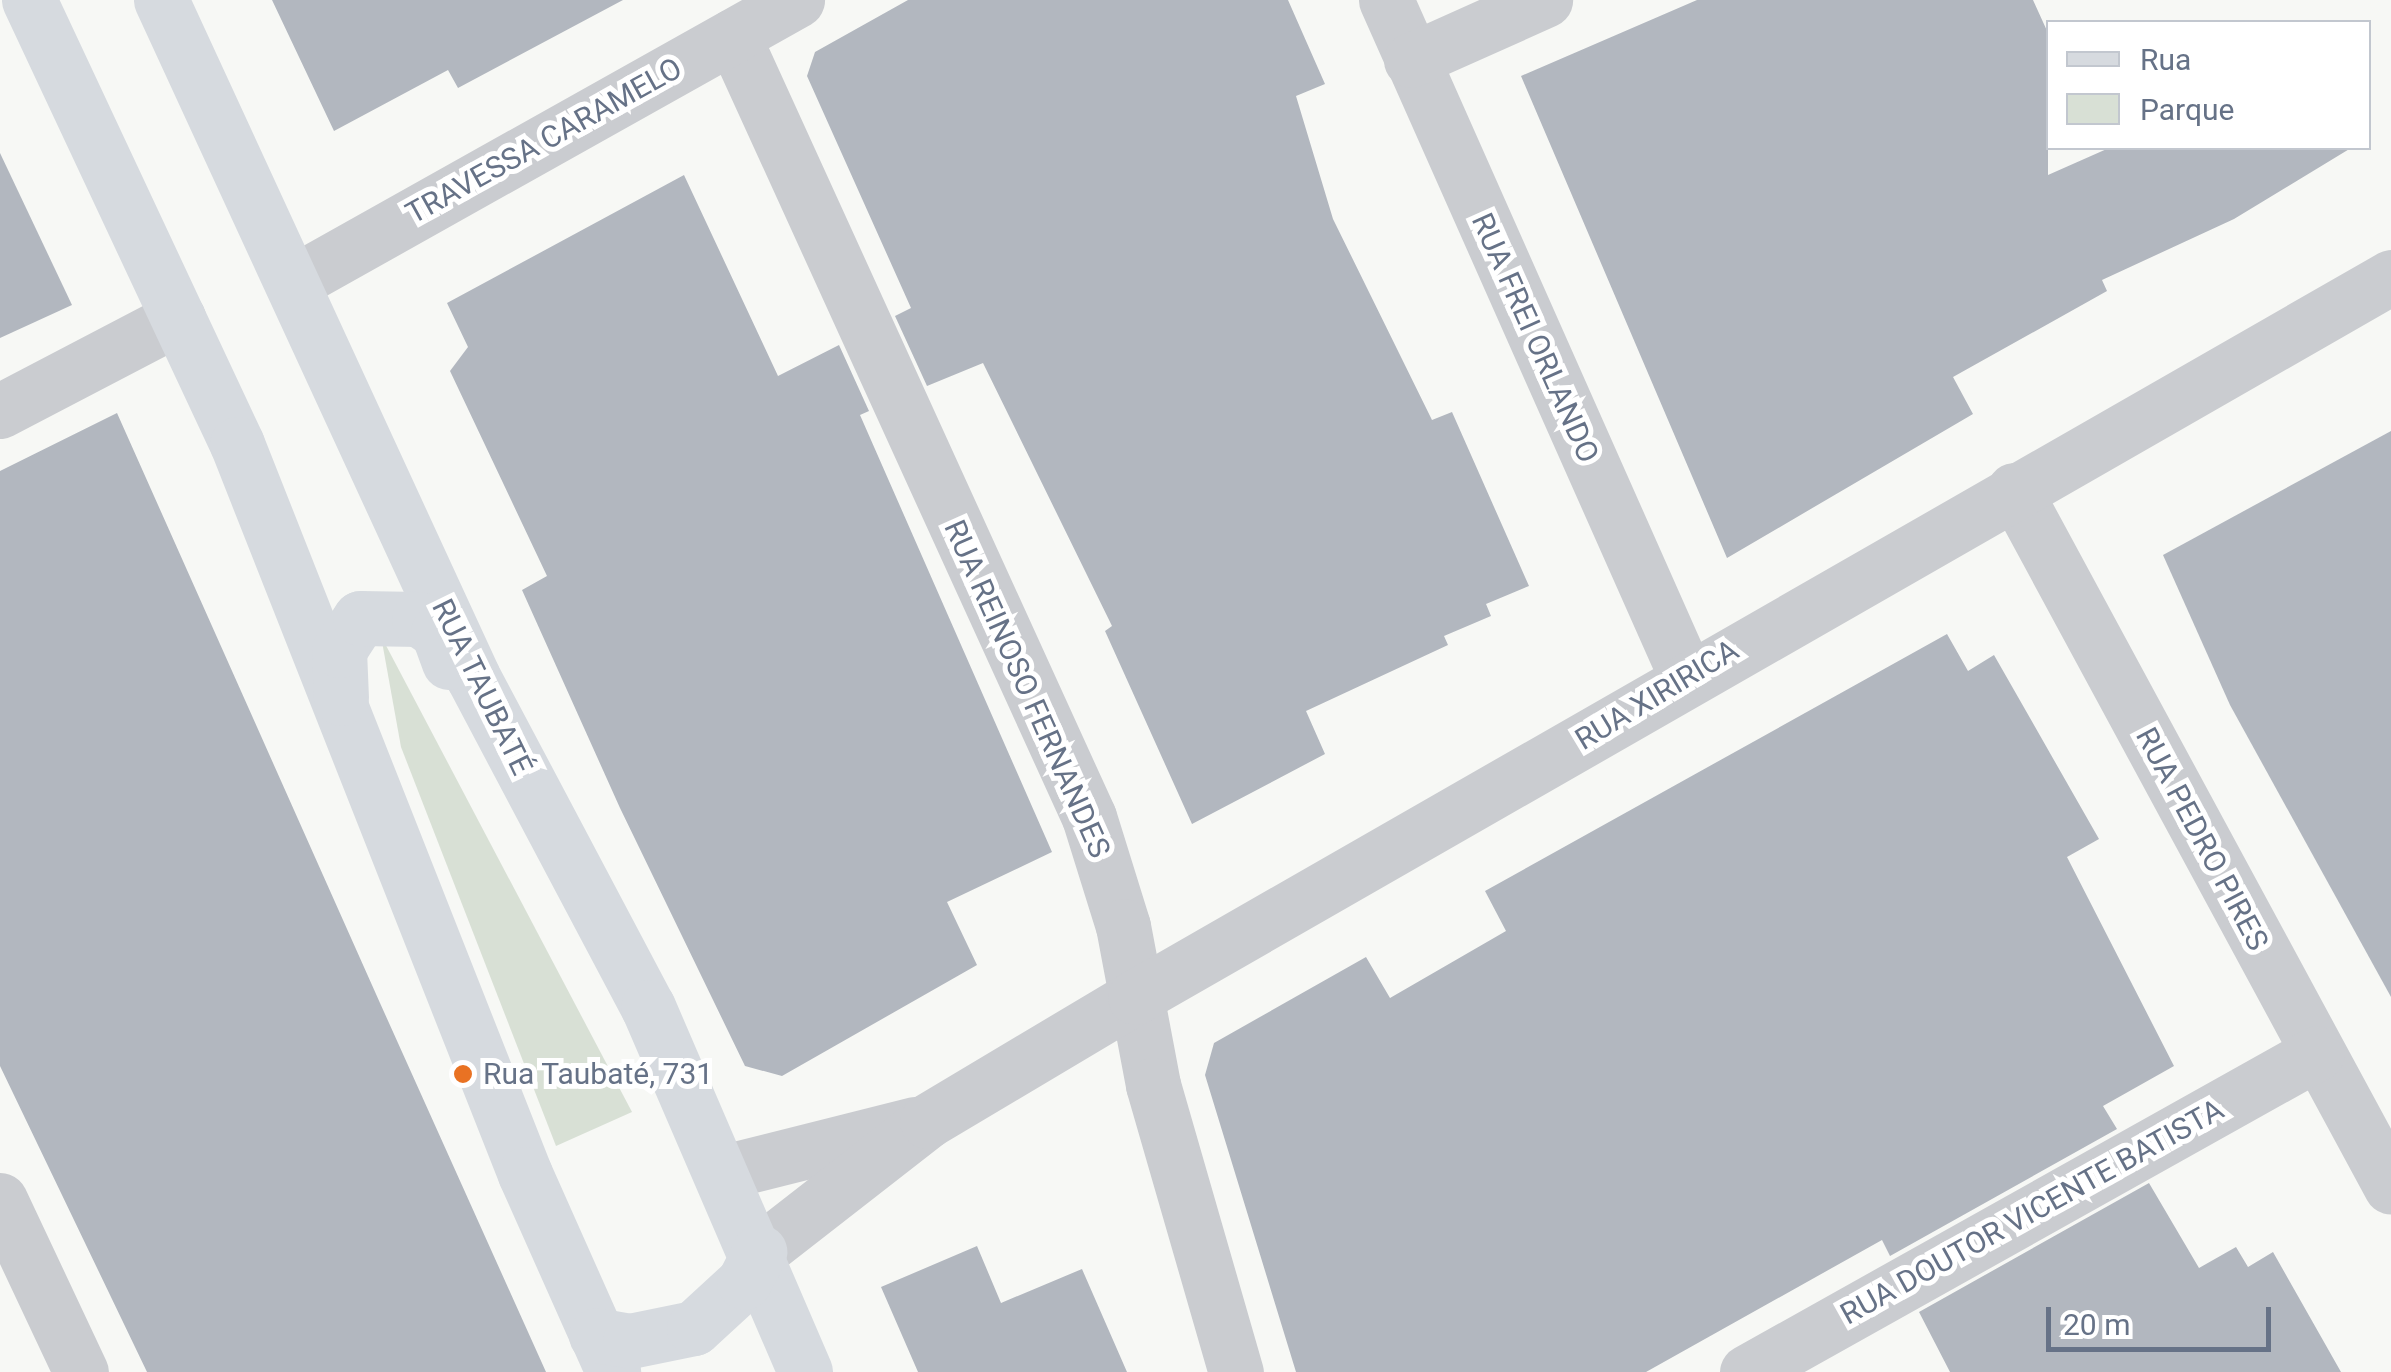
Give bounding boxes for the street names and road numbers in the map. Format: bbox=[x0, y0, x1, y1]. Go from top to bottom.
street label: TRAVESSA CARAMELO bbox=[400, 50, 688, 232]
street label: RUA FREI ORLANDO bbox=[1464, 208, 1606, 468]
street label: RUA REINOSO FERNANDES bbox=[936, 515, 1118, 863]
street label: RUA TAUBATÉ bbox=[424, 593, 540, 781]
street label: RUA XIRIRICA bbox=[1569, 632, 1745, 758]
street label: RUA PEDRO PIRES bbox=[2128, 721, 2276, 957]
street label: RUA DOUTOR VICENTE BATISTA bbox=[1834, 1091, 2230, 1333]

